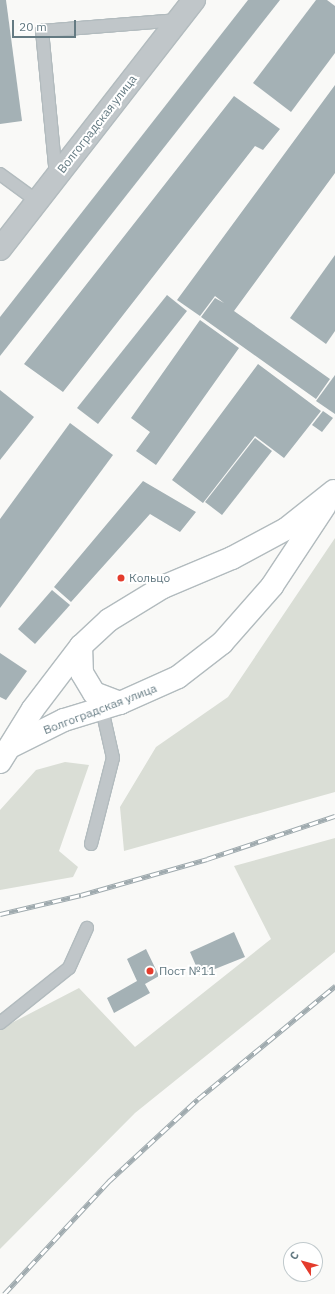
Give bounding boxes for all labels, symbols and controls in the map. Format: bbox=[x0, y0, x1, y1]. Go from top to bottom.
scale bar bbox=[14, 12, 78, 38]
text: 20 m bbox=[19, 19, 47, 34]
street label: Волгоградская улица bbox=[54, 72, 140, 176]
place label: Кольцо bbox=[129, 571, 170, 585]
marker: Кольцо bbox=[116, 573, 126, 583]
street label: Волгоградская улица bbox=[41, 681, 159, 737]
place label: Пост №11 bbox=[159, 964, 215, 978]
marker: Пост №11 bbox=[144, 965, 156, 977]
north arrow bbox=[283, 1242, 323, 1282]
text: С bbox=[286, 1249, 302, 1263]

